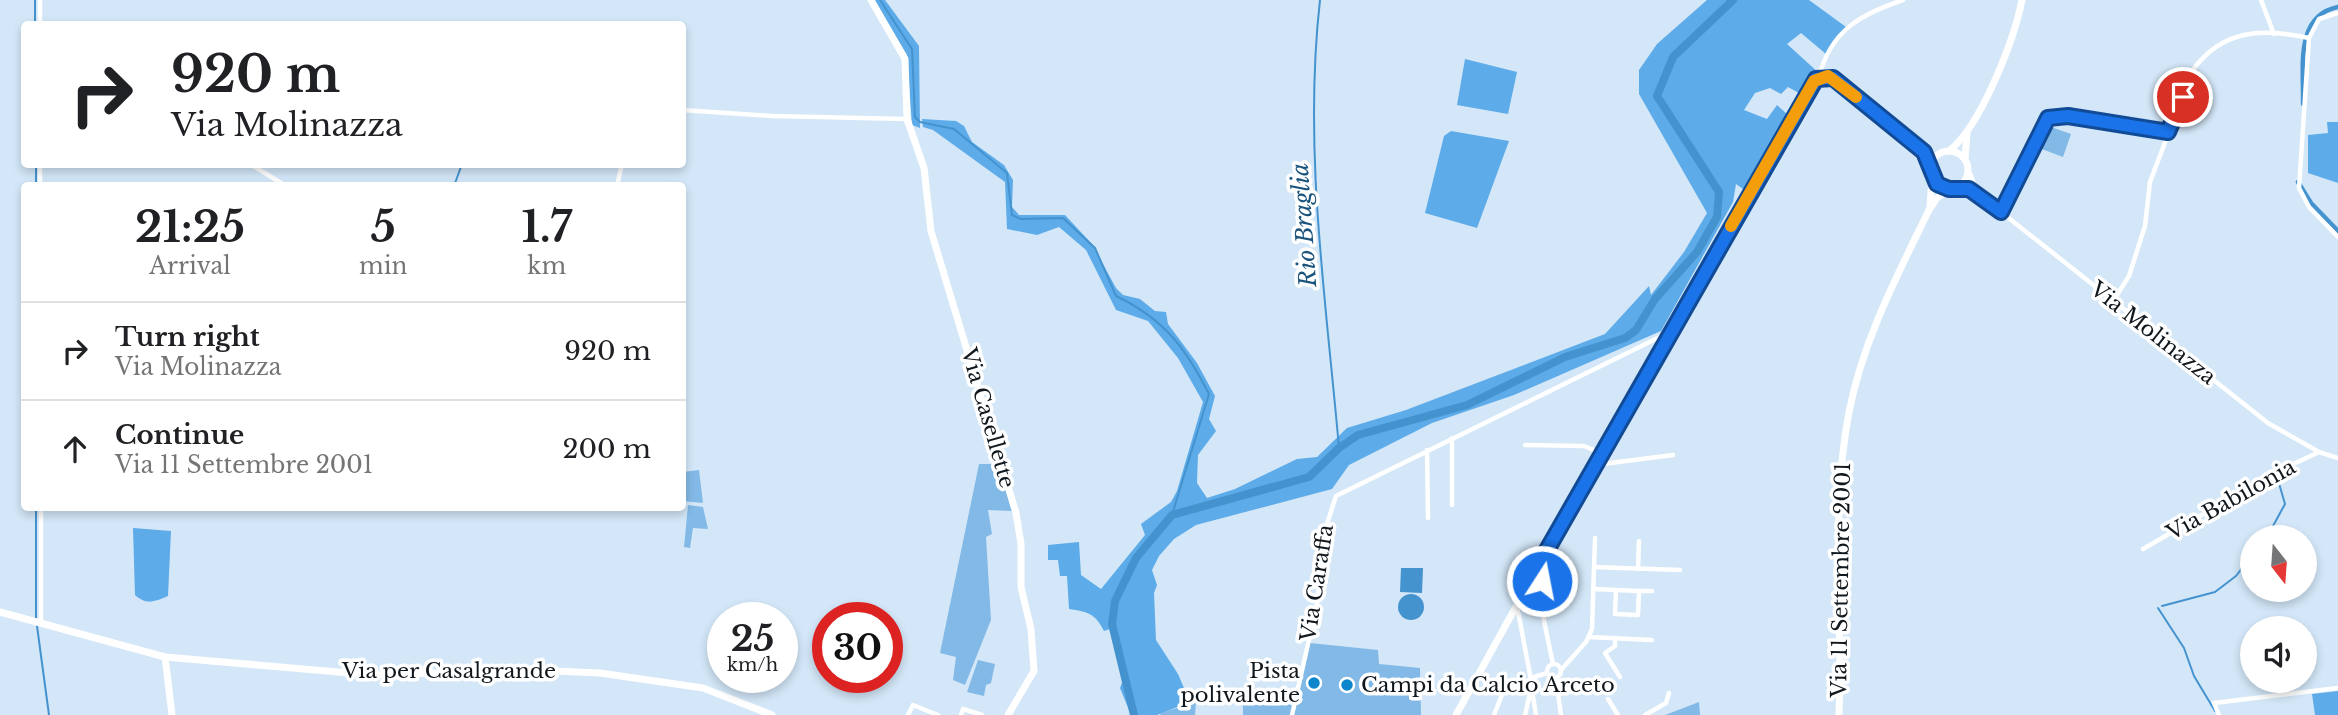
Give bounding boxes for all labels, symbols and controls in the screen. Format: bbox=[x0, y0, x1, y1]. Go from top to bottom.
text: 920 m bbox=[171, 44, 340, 105]
icon: right bbox=[56, 49, 147, 140]
pin bbox=[2153, 67, 2213, 127]
icon: arrive bbox=[2164, 78, 2202, 116]
text: Via Molinazza bbox=[171, 105, 403, 145]
water label: Rio Braglia bbox=[1286, 162, 1322, 289]
text: 21:25 bbox=[135, 201, 245, 253]
text: 5 bbox=[371, 201, 396, 253]
text: 1.7 bbox=[522, 201, 572, 253]
text: Arrival bbox=[149, 252, 231, 280]
text: min bbox=[359, 252, 407, 280]
text: km bbox=[527, 252, 566, 280]
street label: Via Molinazza bbox=[2084, 275, 2221, 390]
text: Turn right bbox=[115, 321, 260, 353]
icon: right bbox=[56, 332, 94, 370]
text: 920 m bbox=[564, 335, 651, 367]
street label: Via Casellette bbox=[955, 344, 1020, 491]
text: Via Molinazza bbox=[115, 353, 282, 381]
text: Continue bbox=[115, 419, 244, 451]
icon: ahead bbox=[56, 430, 94, 468]
text: 200 m bbox=[562, 433, 651, 465]
text: Via 11 Settembre 2001 bbox=[115, 451, 373, 479]
street label: Via Babilonia bbox=[2161, 454, 2300, 547]
street label: Via 11 Settembre 2001 bbox=[1826, 462, 1856, 699]
street label: Via Caraffa bbox=[1295, 522, 1339, 644]
north arrow bbox=[2240, 525, 2317, 602]
map controls bbox=[2240, 525, 2317, 693]
position arrow bbox=[1505, 544, 1579, 618]
speed limit sign: 30 bbox=[812, 602, 903, 693]
button: sound bbox=[2240, 616, 2317, 693]
text: 25 bbox=[731, 617, 774, 660]
text: km/h bbox=[727, 654, 778, 676]
street label: Via per Casalgrande bbox=[341, 658, 556, 684]
place label: Pista polivalente bbox=[1181, 658, 1300, 708]
place label: Campi da Calcio Arceto bbox=[1361, 672, 1615, 698]
marker: Pista polivalente bbox=[1306, 675, 1322, 691]
marker: Campi da Calcio Arceto bbox=[1339, 677, 1355, 693]

